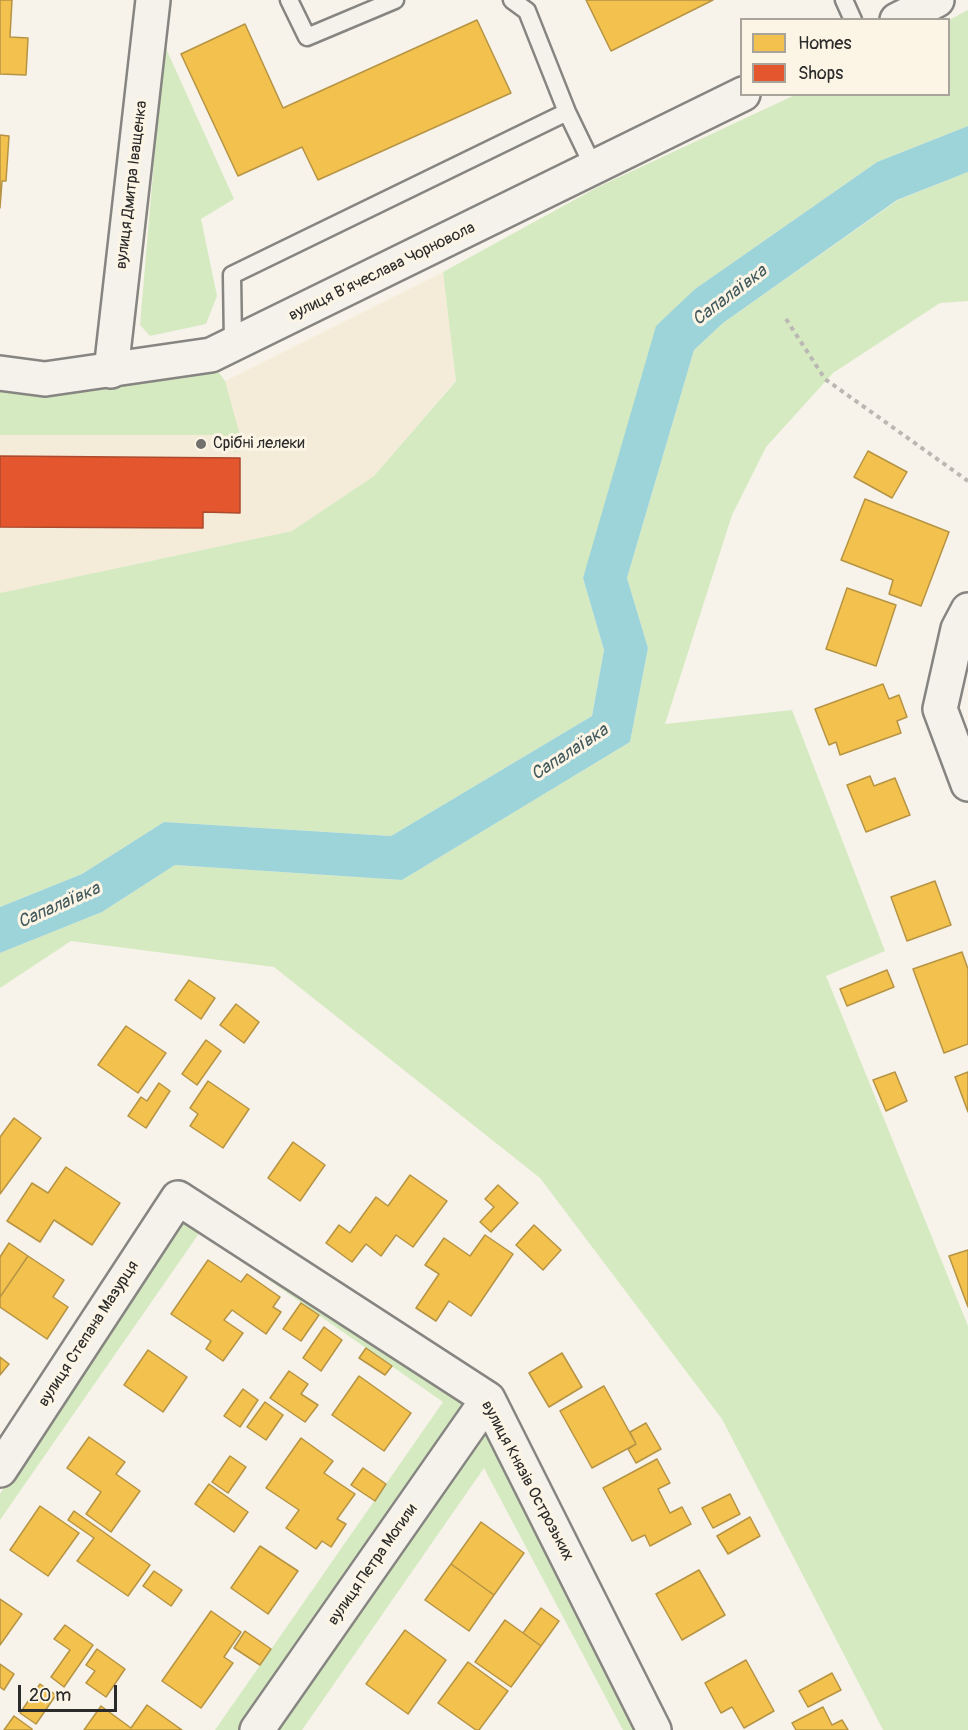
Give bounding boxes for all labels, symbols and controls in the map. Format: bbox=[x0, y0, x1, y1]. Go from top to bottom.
legend bbox=[740, 18, 950, 96]
text: Homes bbox=[798, 32, 851, 55]
text: Shops bbox=[798, 62, 843, 85]
street label: вулиця Дмитра Іващенка bbox=[112, 100, 152, 270]
street label: вулиця Вʼячеслава Чорновола bbox=[286, 218, 478, 326]
water label: Сапалаївка bbox=[689, 261, 771, 331]
place label: Срібні лелеки bbox=[213, 434, 305, 454]
marker: Срібні лелеки bbox=[194, 437, 208, 451]
water label: Сапалаївка bbox=[527, 720, 613, 786]
water label: Сапалаївка bbox=[15, 878, 103, 934]
street label: вулиця Степана Мазурця bbox=[35, 1257, 143, 1411]
street label: вулиця Князів Острозьких bbox=[477, 1398, 577, 1564]
street label: вулиця Петра Могили bbox=[324, 1501, 422, 1629]
scale bar bbox=[21, 1673, 120, 1711]
text: 20 m bbox=[29, 1684, 71, 1707]

